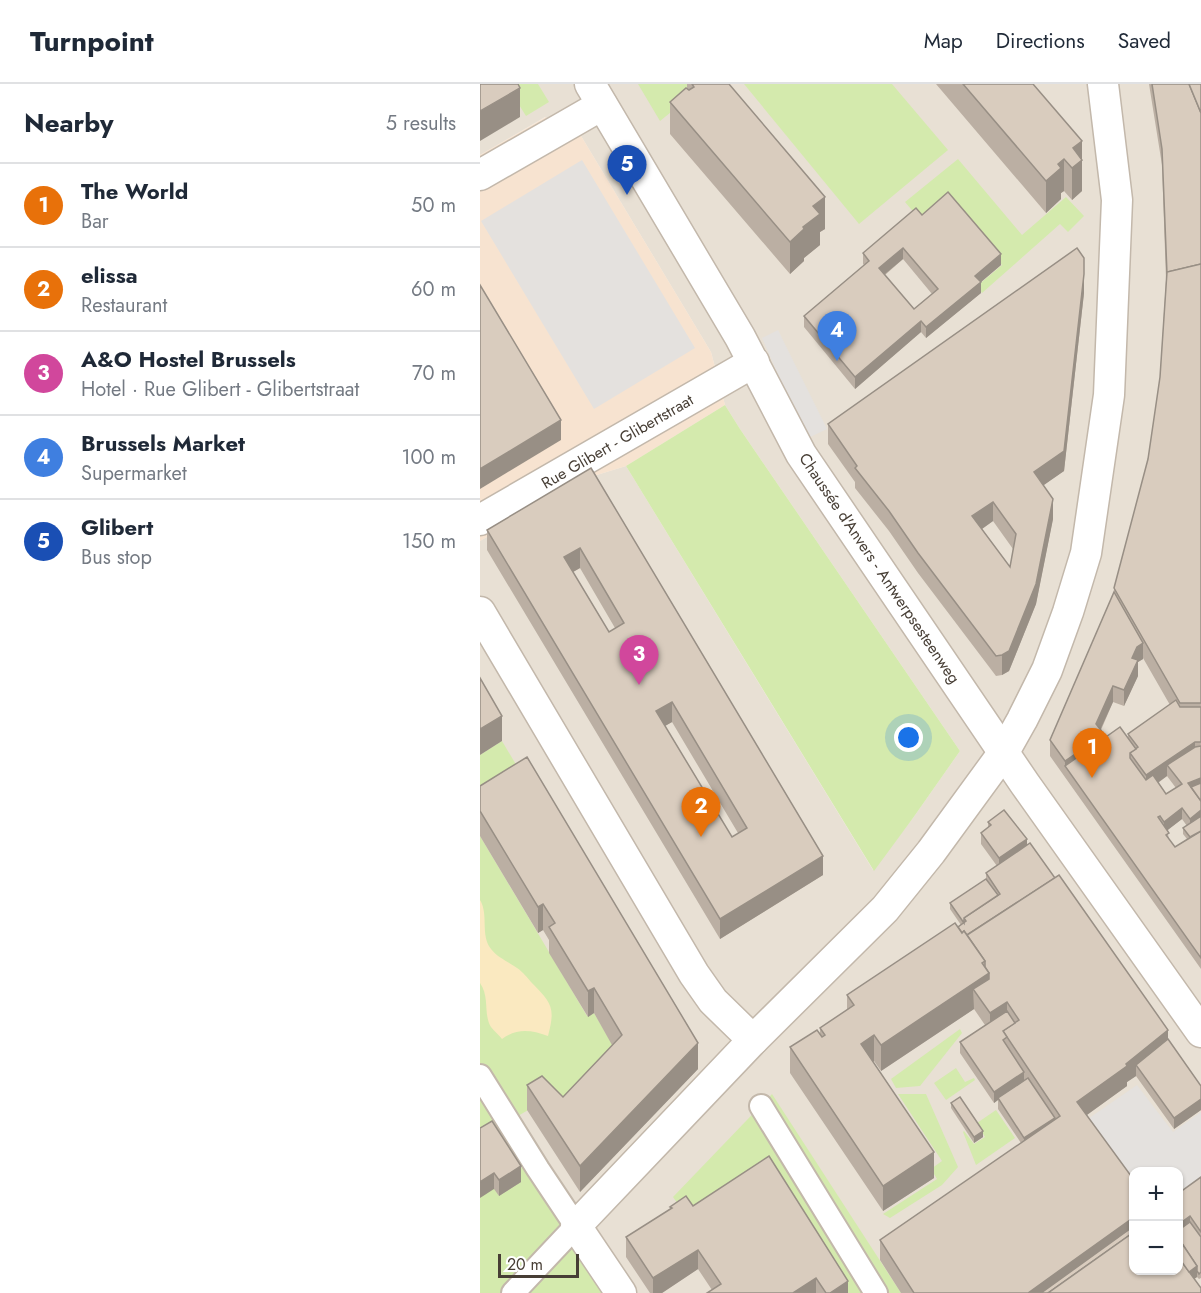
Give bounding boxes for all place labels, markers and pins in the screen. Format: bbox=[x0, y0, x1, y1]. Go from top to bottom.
pin: 5 bbox=[608, 146, 646, 195]
pin: 4 bbox=[818, 312, 856, 361]
pin: 3 bbox=[620, 636, 658, 685]
pin: 1 bbox=[1072, 728, 1112, 778]
pin: 2 bbox=[682, 788, 720, 837]

